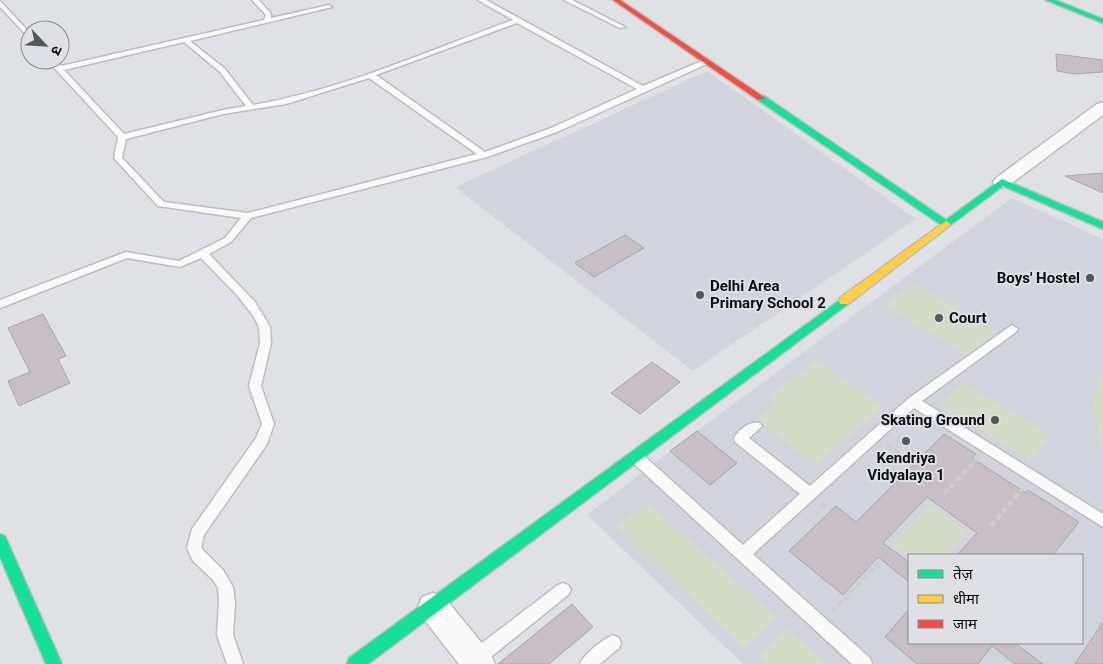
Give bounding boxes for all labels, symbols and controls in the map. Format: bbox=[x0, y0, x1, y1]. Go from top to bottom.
north arrow bbox=[20, 20, 70, 70]
text: उ bbox=[47, 43, 66, 58]
place label: Boys' Hostel bbox=[997, 269, 1080, 287]
marker: Boys' Hostel bbox=[1084, 272, 1096, 284]
place label: Delhi Area Primary School 2 bbox=[710, 277, 826, 312]
marker: Delhi Area Primary School 2 bbox=[694, 289, 706, 301]
place label: Court bbox=[949, 309, 987, 327]
marker: Court bbox=[933, 312, 945, 324]
place label: Skating Ground bbox=[881, 411, 985, 429]
marker: Skating Ground bbox=[989, 414, 1001, 426]
marker: Kendriya Vidyalaya 1 bbox=[900, 435, 912, 447]
place label: Kendriya Vidyalaya 1 bbox=[867, 449, 945, 484]
legend bbox=[908, 554, 1083, 644]
text: तेज़ bbox=[953, 565, 974, 583]
text: धीमा bbox=[953, 590, 980, 608]
text: जाम bbox=[953, 615, 978, 633]

